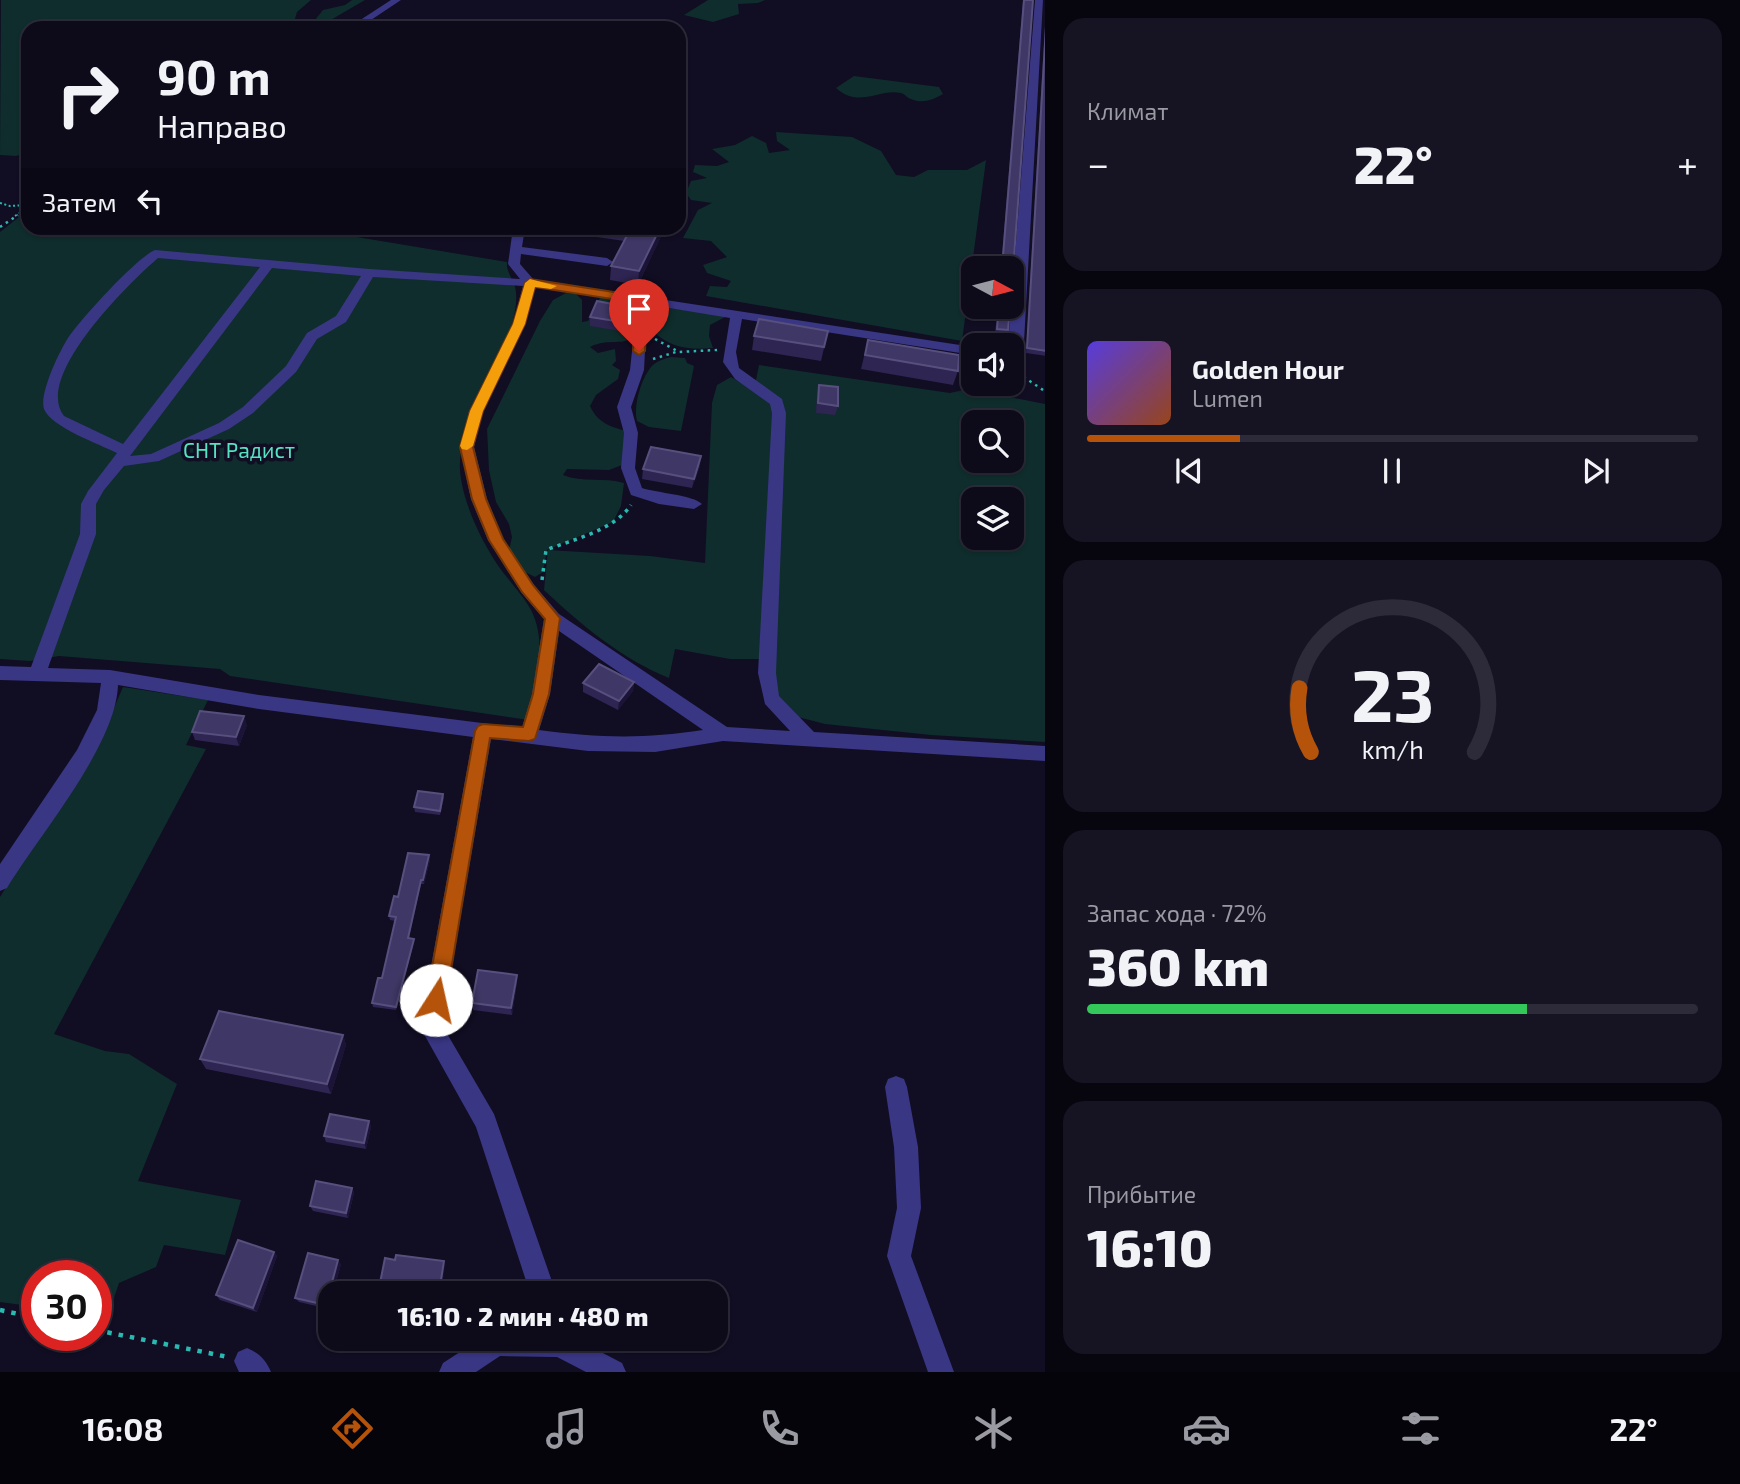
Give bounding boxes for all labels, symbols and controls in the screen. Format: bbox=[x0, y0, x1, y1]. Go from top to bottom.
text: 90 m bbox=[157, 46, 271, 105]
icon: right bbox=[42, 49, 133, 140]
text: Климат bbox=[1087, 97, 1168, 125]
text: Направо bbox=[157, 106, 287, 144]
text: 22° bbox=[1354, 132, 1433, 194]
text: − bbox=[1087, 140, 1109, 186]
text: + bbox=[1677, 140, 1698, 186]
icon: left bbox=[131, 182, 169, 220]
text: Затем bbox=[42, 186, 117, 217]
north arrow bbox=[961, 256, 1024, 318]
map controls bbox=[961, 256, 1024, 550]
pin bbox=[609, 279, 669, 351]
icon: arrive bbox=[620, 290, 658, 328]
button: sound bbox=[961, 333, 1024, 396]
text: Golden Hour bbox=[1192, 353, 1344, 384]
text: Lumen bbox=[1192, 384, 1263, 412]
button: search bbox=[961, 410, 1024, 473]
park label: СНТ Радист bbox=[183, 437, 295, 462]
icon: previous bbox=[1170, 452, 1208, 490]
icon: pause bbox=[1373, 452, 1411, 490]
icon: next bbox=[1577, 452, 1615, 490]
button: layers bbox=[961, 487, 1024, 550]
text: 23 bbox=[1351, 649, 1434, 737]
text: km/h bbox=[1361, 734, 1424, 764]
text: Запас хода · 72% bbox=[1087, 899, 1267, 927]
text: 360 km bbox=[1087, 934, 1269, 996]
position arrow bbox=[399, 963, 473, 1037]
text: Прибытие bbox=[1087, 1180, 1196, 1208]
text: 16:10 bbox=[1087, 1215, 1213, 1277]
speed limit sign: 30 bbox=[21, 1260, 112, 1351]
text: 16:10 · 2 мин · 480 m bbox=[397, 1300, 649, 1331]
icon: directions bbox=[328, 1404, 377, 1453]
icon: music bbox=[542, 1404, 591, 1453]
icon: phone bbox=[755, 1404, 804, 1453]
icon: climate bbox=[969, 1404, 1018, 1453]
icon: car bbox=[1182, 1404, 1231, 1453]
icon: filters bbox=[1396, 1404, 1445, 1453]
text: 16:08 bbox=[82, 1409, 163, 1447]
text: 22° bbox=[1609, 1409, 1658, 1447]

